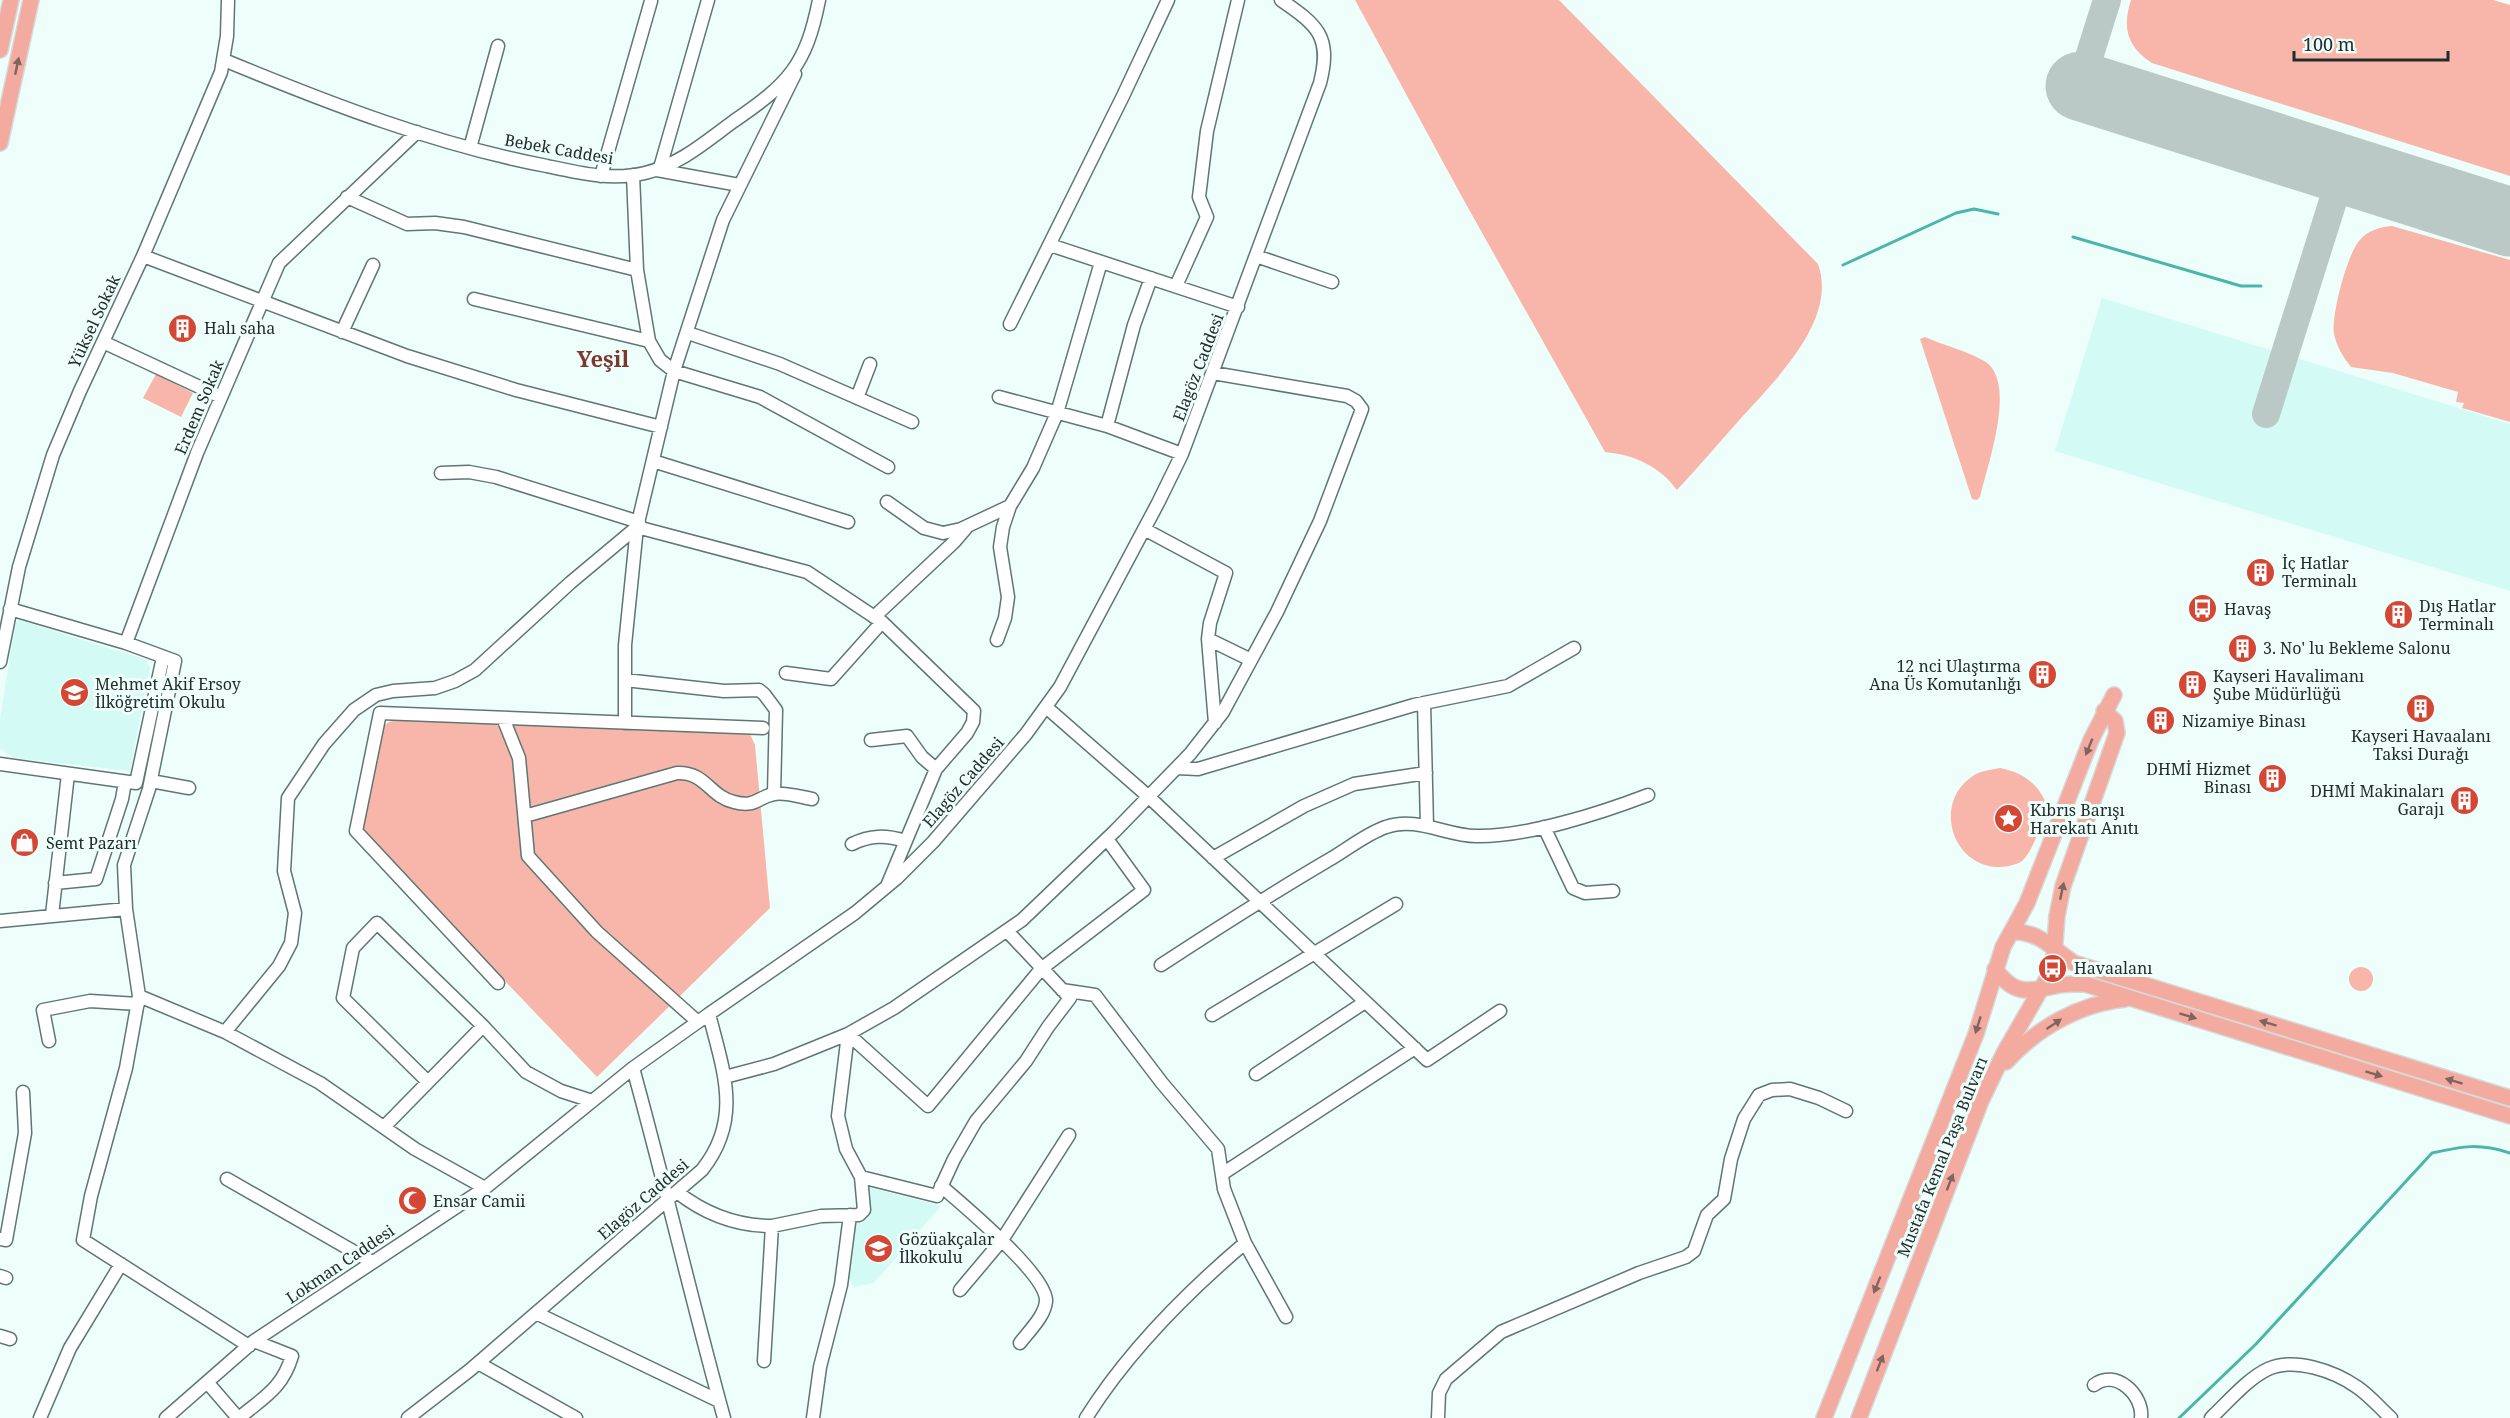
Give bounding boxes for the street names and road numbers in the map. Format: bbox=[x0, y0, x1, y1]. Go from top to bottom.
street label: Bebek Caddesi bbox=[503, 129, 615, 169]
street label: Yüksel Sokak bbox=[62, 270, 125, 372]
street label: Elagöz Caddesi bbox=[1167, 310, 1229, 424]
street label: Erdem Sokak bbox=[169, 356, 229, 458]
street label: Elagöz Caddesi bbox=[917, 732, 1009, 832]
street label: Mustafa Kemal Paşa Bulvarı bbox=[1892, 1054, 1992, 1260]
street label: Elagöz Caddesi bbox=[593, 1153, 693, 1245]
street label: Lokman Caddesi bbox=[281, 1219, 399, 1309]

